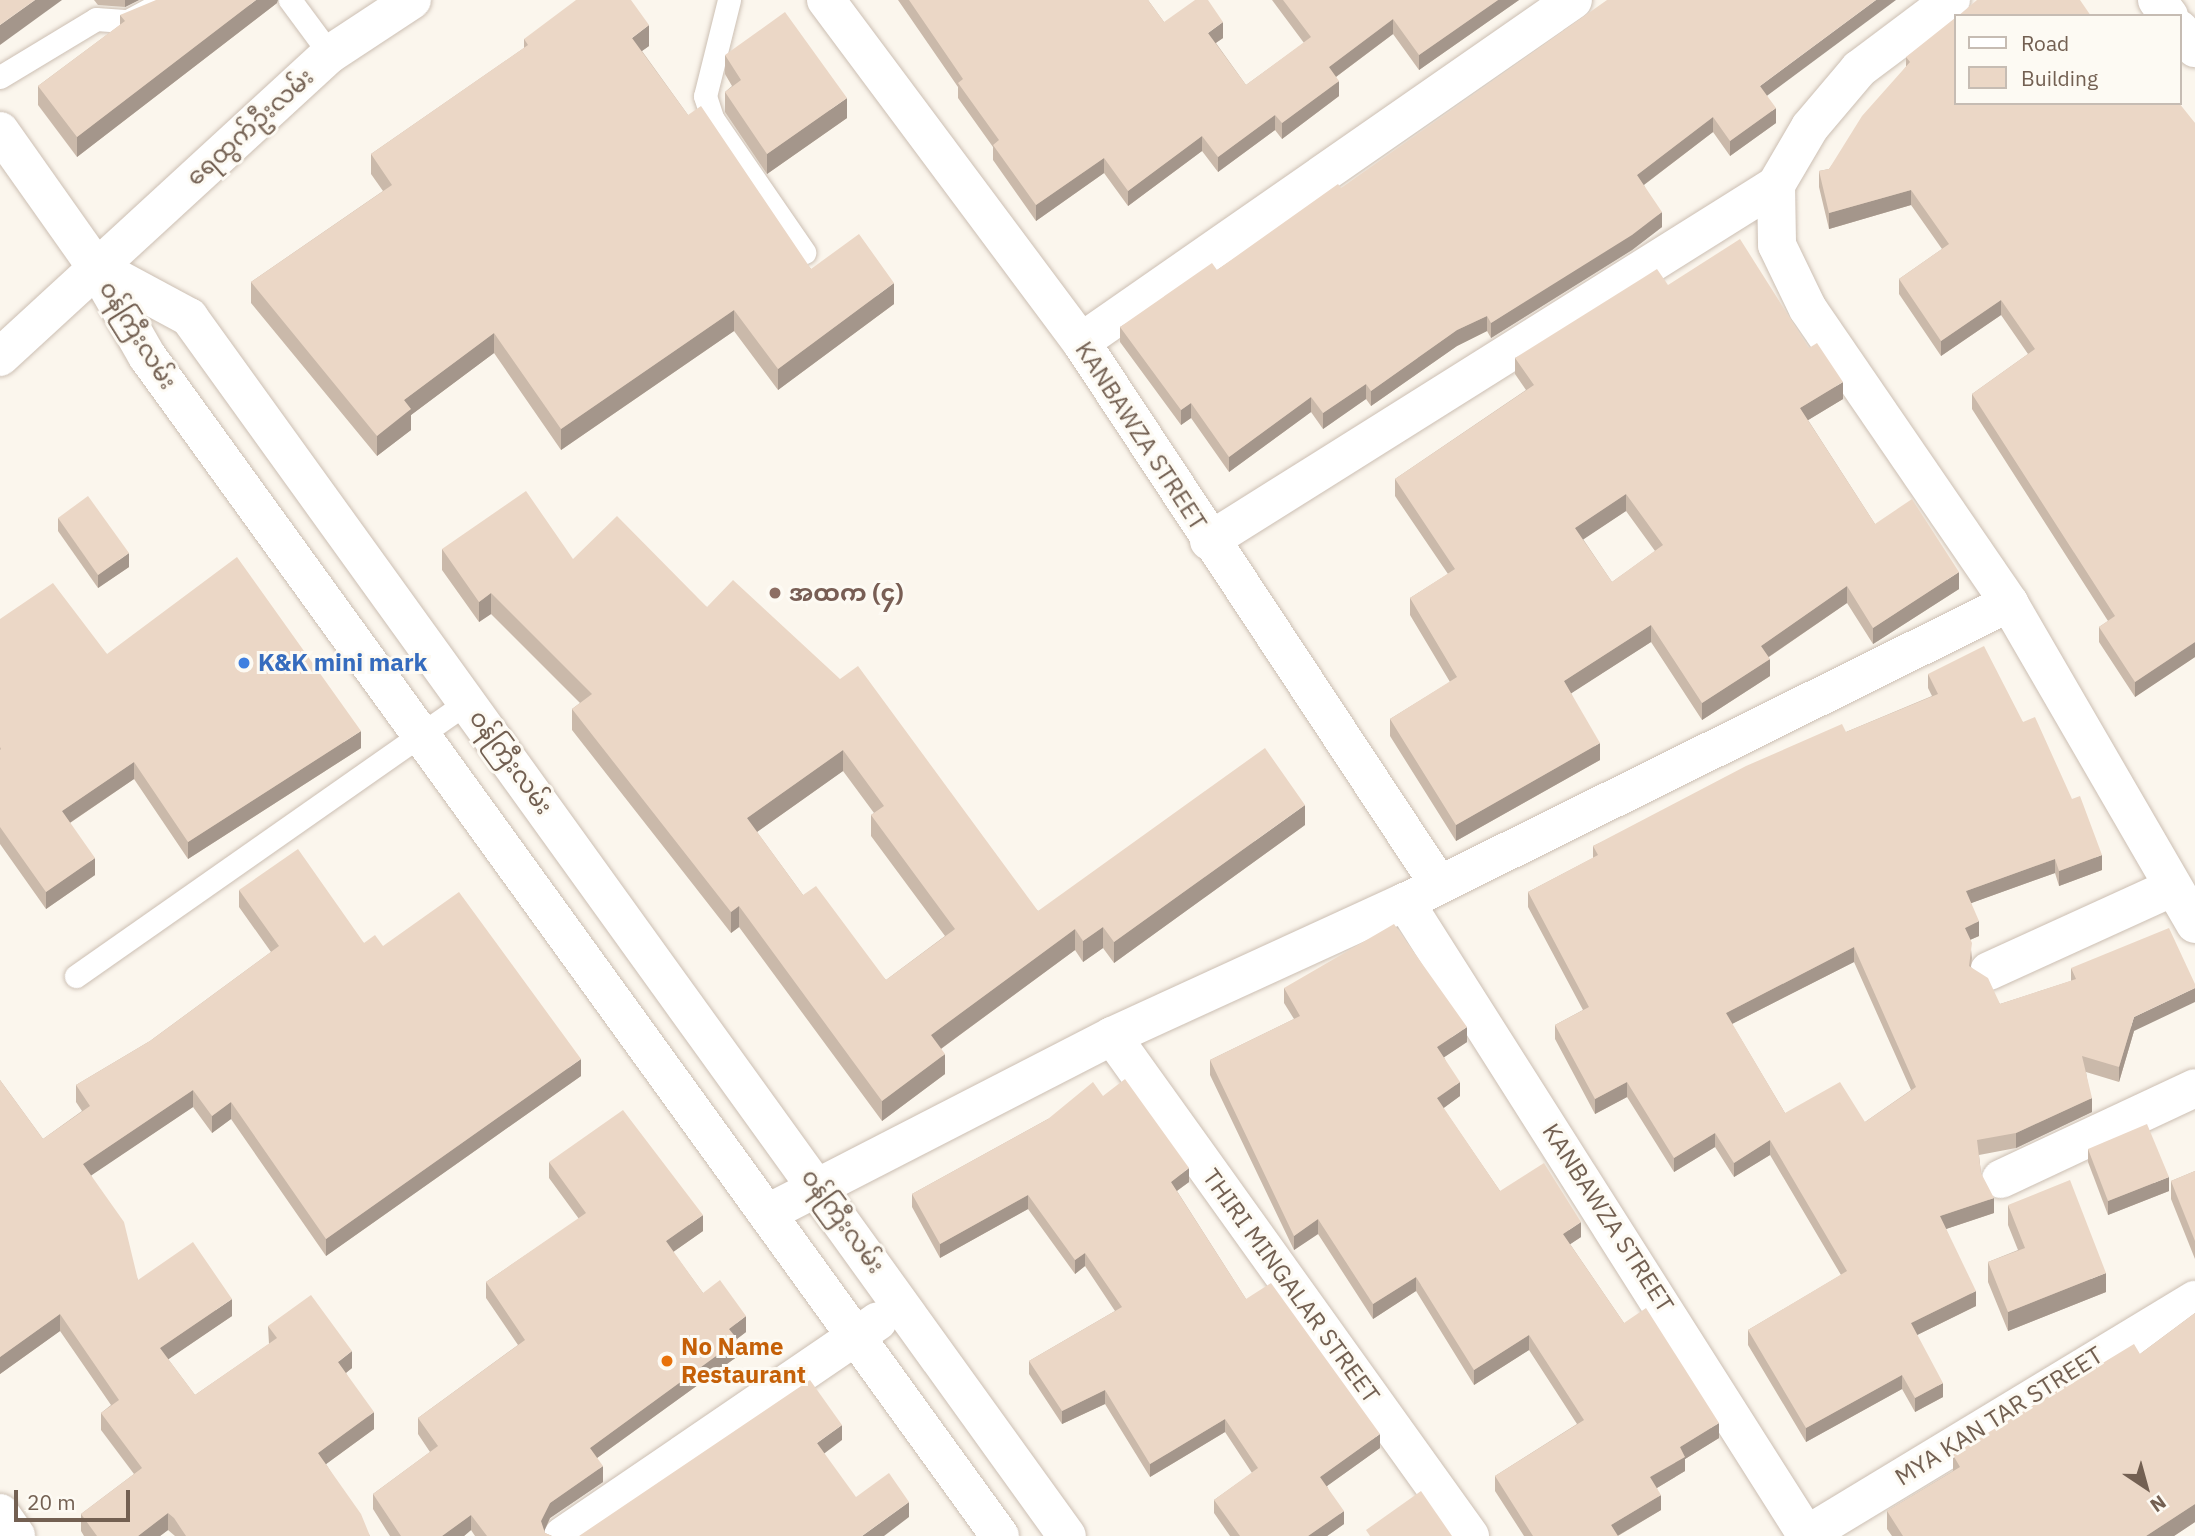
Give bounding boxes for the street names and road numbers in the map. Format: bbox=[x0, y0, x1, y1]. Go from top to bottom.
street label: ရေထွက်ဦးလမ်း bbox=[181, 62, 319, 192]
street label: ဝန်ကြီးလမ်း bbox=[93, 276, 183, 394]
street label: KANBAWZA STREET bbox=[1069, 336, 1213, 536]
street label: ဝန်ကြီးလမ်း bbox=[463, 704, 559, 820]
street label: KANBAWZA STREET bbox=[1536, 1118, 1680, 1318]
street label: ဝန်ကြီးလမ်း bbox=[795, 1163, 891, 1279]
street label: THIRI MINGALAR STREET bbox=[1196, 1163, 1386, 1409]
street label: MYA KAN TAR STREET bbox=[1890, 1340, 2108, 1492]

